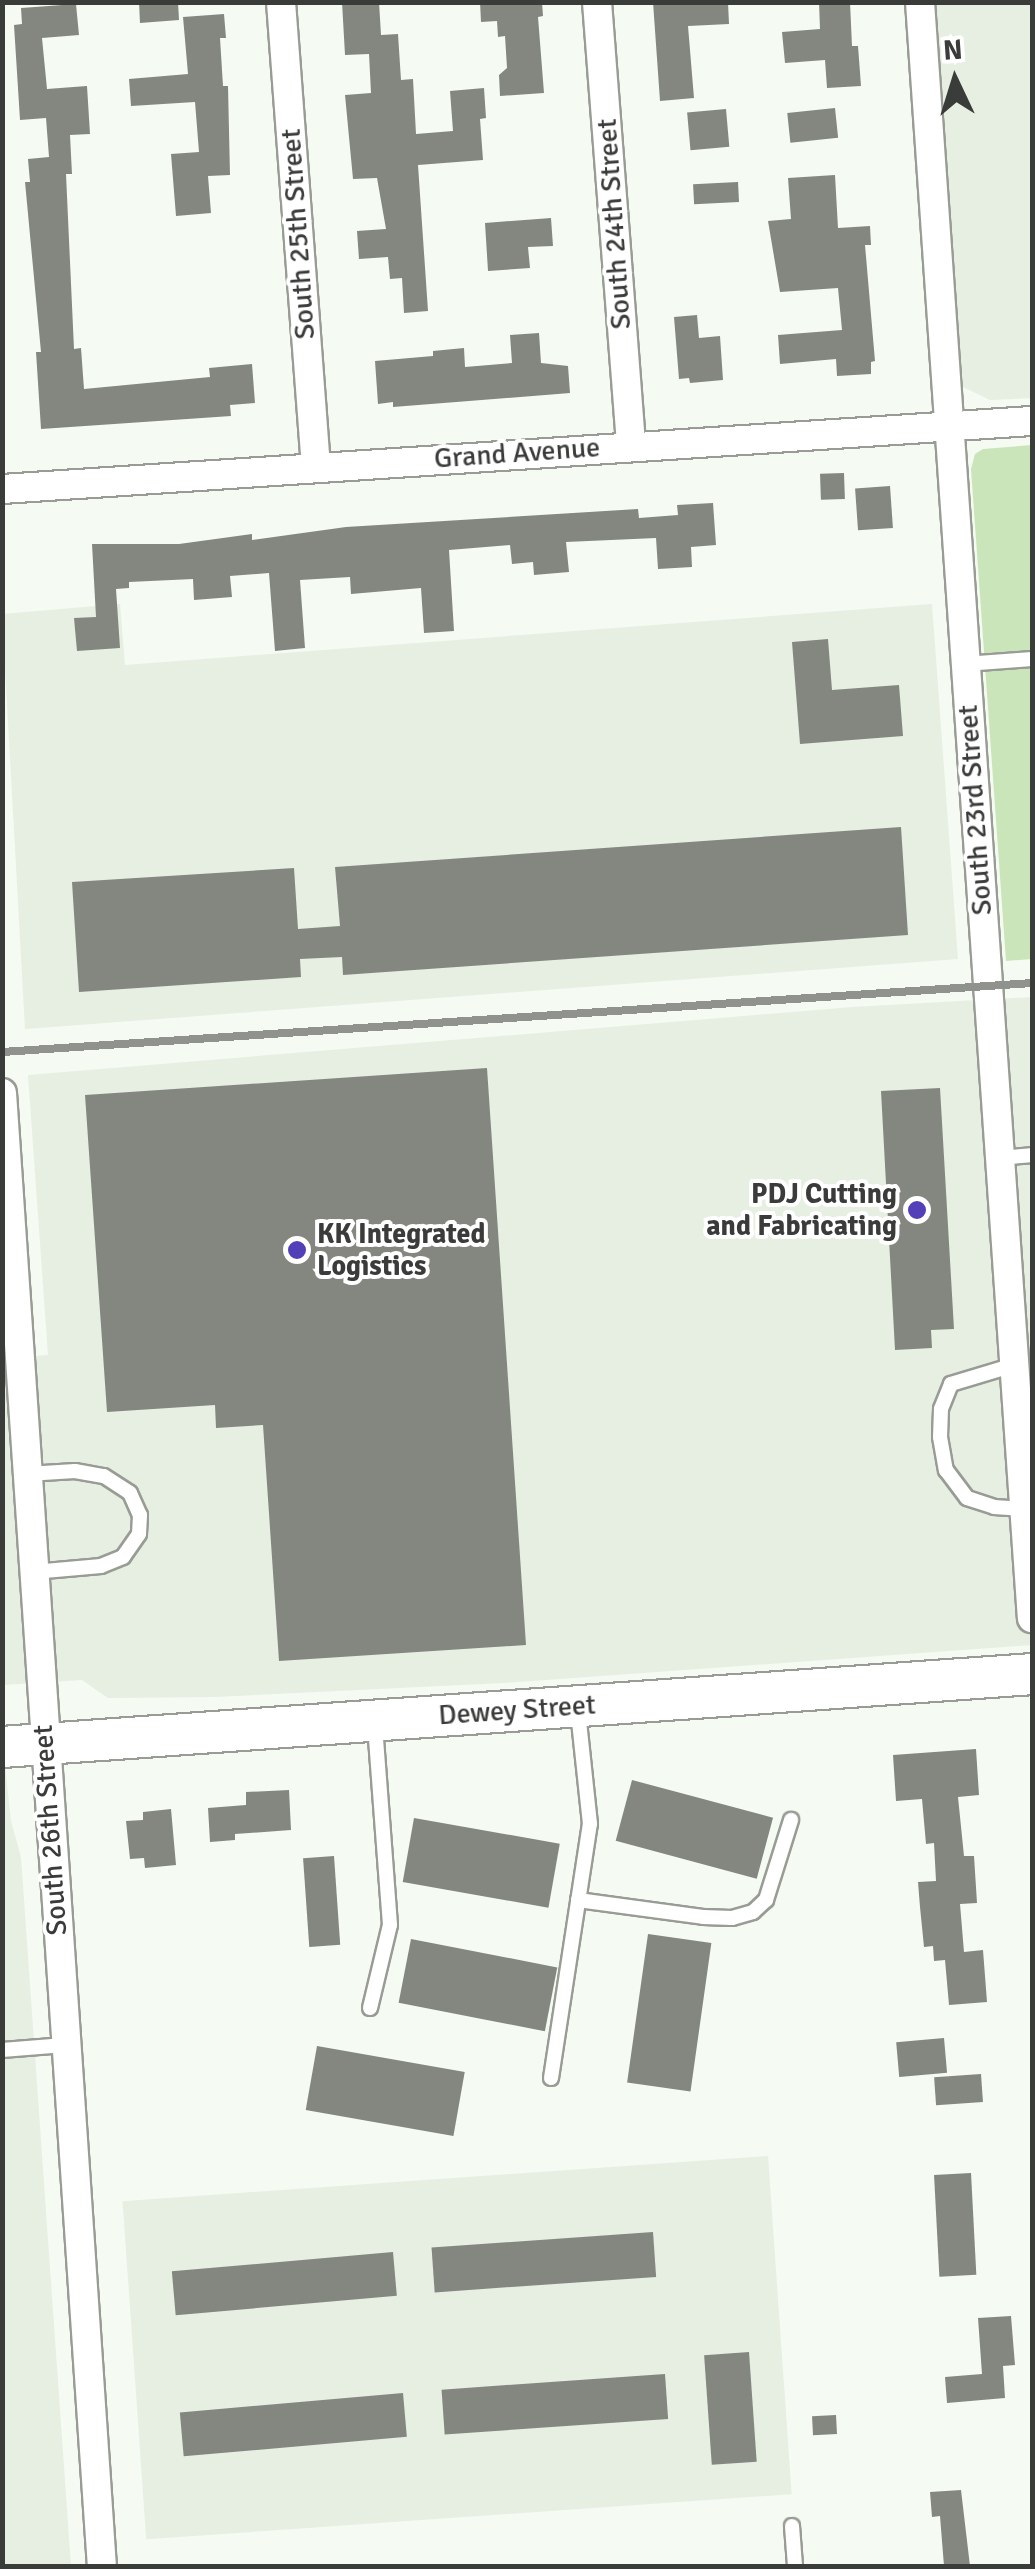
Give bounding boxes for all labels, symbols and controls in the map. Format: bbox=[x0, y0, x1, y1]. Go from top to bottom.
north arrow bbox=[905, 30, 1005, 130]
text: N bbox=[942, 32, 964, 68]
street label: South 24th Street bbox=[590, 118, 638, 330]
street label: South 25th Street bbox=[274, 128, 322, 340]
street label: Grand Avenue bbox=[433, 430, 601, 476]
street label: South 23rd Street bbox=[951, 704, 999, 916]
place label: PDJ Cutting and Fabricating bbox=[706, 1177, 897, 1243]
marker: PDJ Cutting and Fabricating bbox=[906, 1199, 928, 1221]
place label: KK Integrated Logistics bbox=[317, 1217, 485, 1283]
marker: KK Integrated Logistics bbox=[286, 1239, 308, 1261]
street label: Dewey Street bbox=[437, 1688, 597, 1732]
street label: South 26th Street bbox=[26, 1724, 74, 1936]

